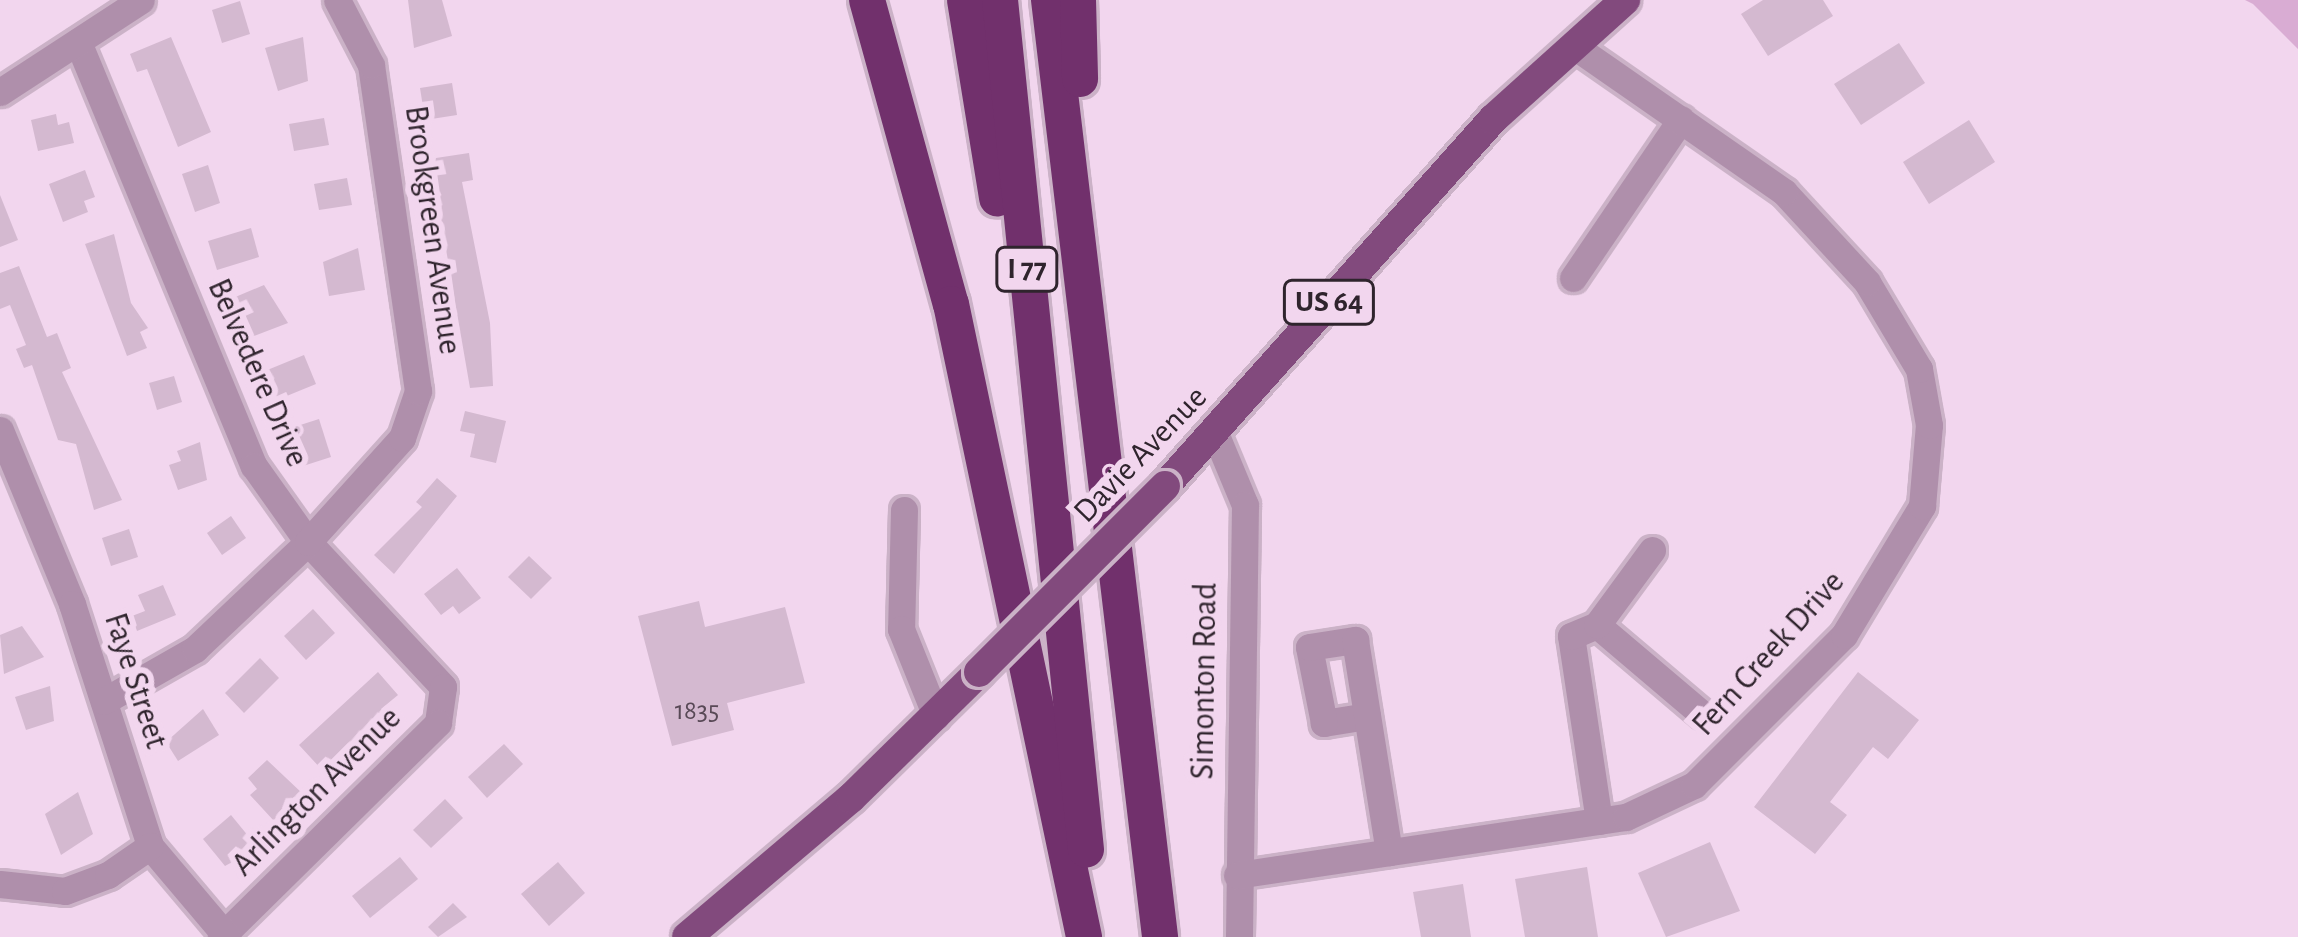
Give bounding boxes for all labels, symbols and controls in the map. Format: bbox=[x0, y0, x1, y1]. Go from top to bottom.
street label: Brookgreen Avenue bbox=[395, 103, 469, 357]
road number: I 77 bbox=[994, 245, 1060, 293]
street label: Belvedere Drive bbox=[198, 273, 316, 473]
road number: US 64 bbox=[1281, 278, 1377, 326]
street label: Davie Avenue bbox=[1066, 378, 1216, 532]
street label: Fern Creek Drive bbox=[1685, 563, 1853, 745]
street label: Simonton Road bbox=[1183, 582, 1227, 780]
street label: Faye Street bbox=[95, 608, 175, 754]
house number: 1835 bbox=[675, 695, 719, 727]
street label: Arlington Avenue bbox=[224, 699, 410, 885]

